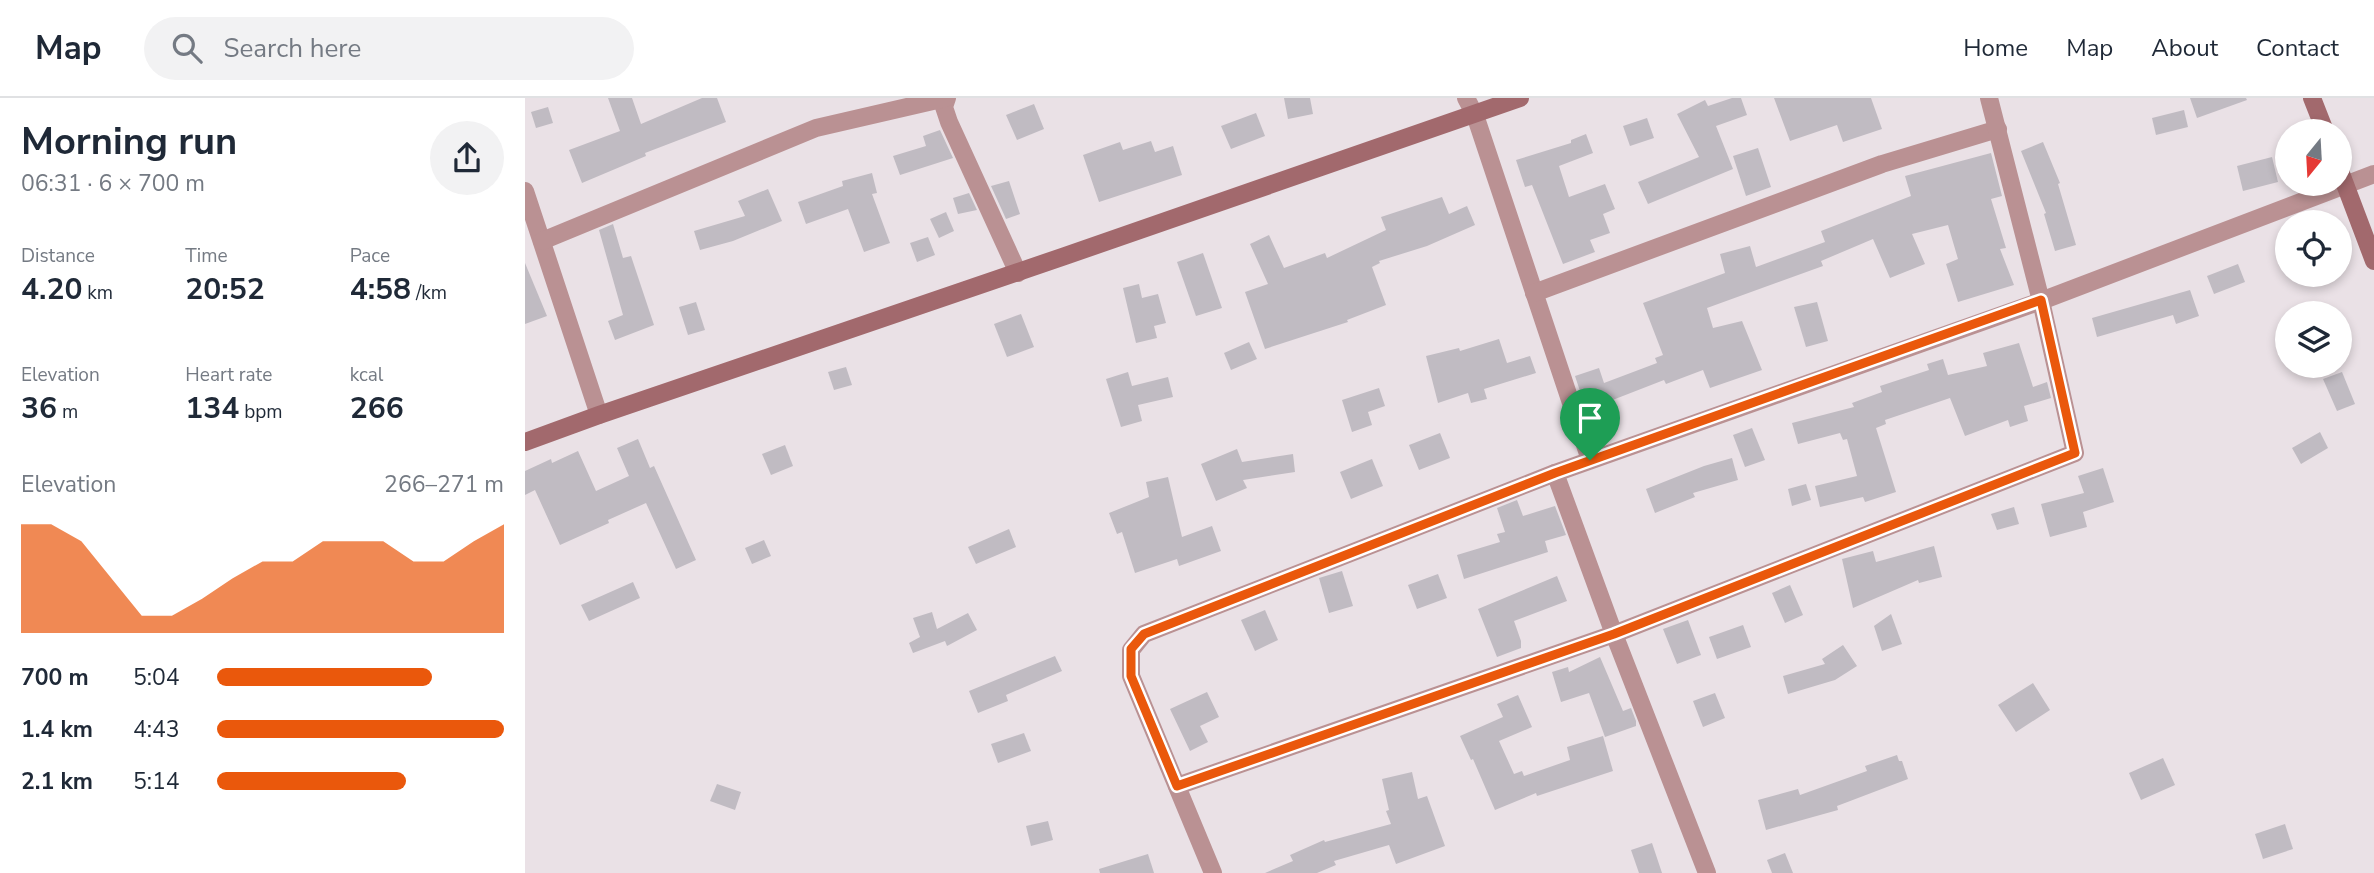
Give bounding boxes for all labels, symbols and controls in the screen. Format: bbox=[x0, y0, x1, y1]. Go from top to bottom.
search box bbox=[144, 17, 634, 80]
text: Map bbox=[35, 26, 102, 71]
icon: search bbox=[168, 29, 206, 67]
text: Search here bbox=[224, 31, 361, 66]
text: Home bbox=[1963, 32, 2028, 64]
text: Map bbox=[2066, 32, 2113, 64]
text: About bbox=[2151, 32, 2218, 64]
text: Contact bbox=[2256, 32, 2339, 64]
text: Morning run bbox=[21, 116, 237, 167]
north arrow bbox=[2275, 119, 2352, 196]
map controls bbox=[2275, 119, 2352, 378]
button: share bbox=[430, 121, 504, 195]
text: 06:31 · 6 × 700 m bbox=[21, 168, 205, 199]
button: locate bbox=[2275, 210, 2352, 287]
text: Distance bbox=[21, 243, 95, 269]
text: Time bbox=[185, 243, 228, 269]
text: Pace bbox=[350, 243, 390, 269]
text: 4.20 bbox=[21, 269, 82, 310]
text: 20:52 bbox=[185, 269, 265, 310]
text: 4:58 bbox=[350, 269, 411, 310]
text: km bbox=[82, 280, 113, 306]
text: /km bbox=[411, 280, 447, 306]
button: layers bbox=[2275, 301, 2352, 378]
text: Elevation bbox=[21, 362, 100, 388]
text: Heart rate bbox=[185, 362, 272, 388]
text: kcal bbox=[350, 362, 383, 388]
text: 36 bbox=[21, 388, 57, 429]
text: 134 bbox=[185, 388, 239, 429]
text: 266 bbox=[350, 388, 404, 429]
pin bbox=[1560, 388, 1620, 460]
text: m bbox=[57, 399, 78, 425]
text: bpm bbox=[239, 399, 283, 425]
icon: arrive bbox=[1571, 399, 1609, 437]
text: Elevation bbox=[21, 469, 116, 500]
text: 266–271 m bbox=[384, 469, 504, 500]
text: 700 m bbox=[21, 662, 89, 693]
text: 5:04 bbox=[133, 662, 180, 693]
text: 1.4 km bbox=[21, 714, 93, 745]
text: 4:43 bbox=[133, 714, 180, 745]
text: 2.1 km bbox=[21, 766, 93, 797]
text: 5:14 bbox=[133, 766, 180, 797]

